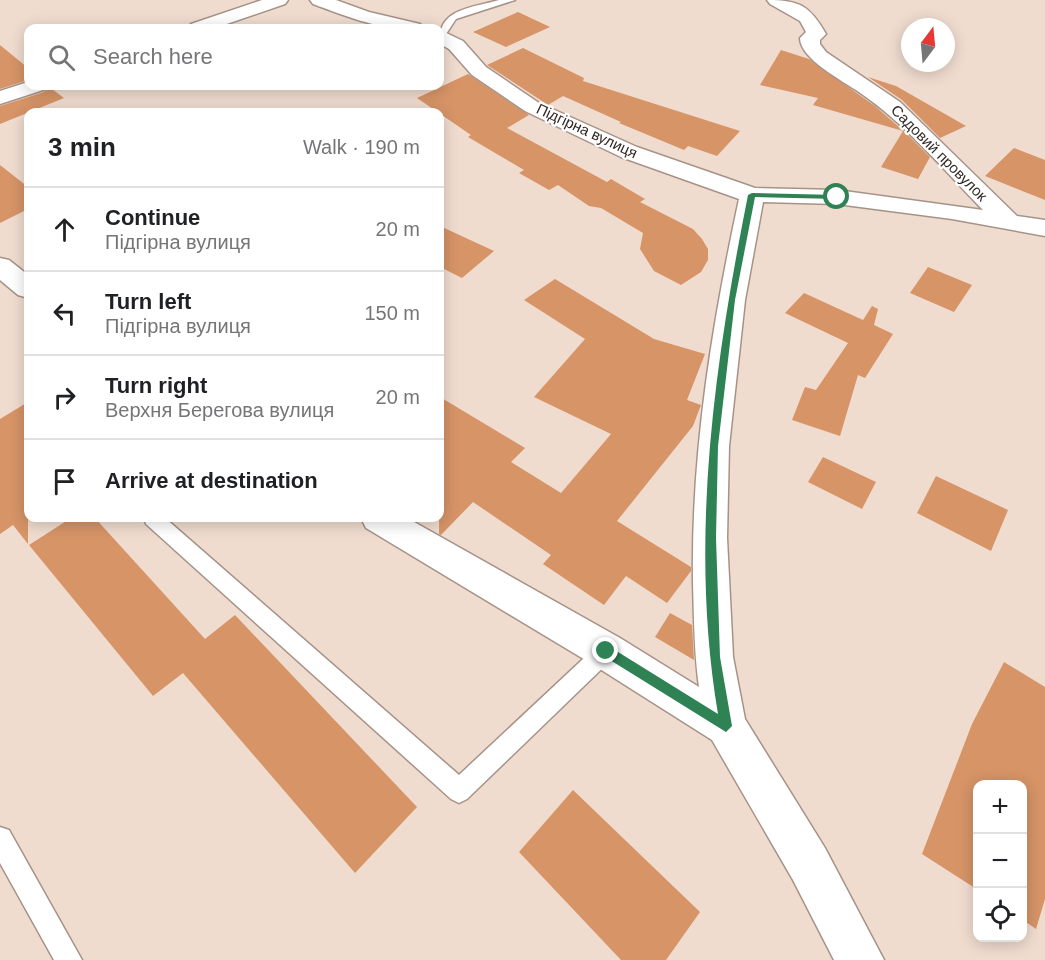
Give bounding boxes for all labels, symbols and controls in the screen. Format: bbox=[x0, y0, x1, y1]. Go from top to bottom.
north arrow bbox=[901, 18, 955, 72]
search box bbox=[24, 24, 444, 90]
icon: search bbox=[45, 41, 78, 74]
text: Search here bbox=[93, 44, 213, 69]
street label: Підгірна вулиця bbox=[534, 100, 640, 161]
street label: Садовий провулок bbox=[888, 101, 991, 204]
text: 3 min bbox=[48, 132, 116, 162]
text: Walk · 190 m bbox=[303, 136, 420, 158]
route start bbox=[823, 183, 849, 209]
text: Continue bbox=[105, 205, 200, 230]
icon: ahead bbox=[48, 213, 81, 246]
text: 20 m bbox=[376, 218, 420, 240]
text: Підгірна вулиця bbox=[105, 231, 251, 253]
text: Turn left bbox=[105, 289, 191, 314]
icon: left bbox=[48, 297, 81, 330]
text: 150 m bbox=[364, 302, 420, 324]
text: Підгірна вулиця bbox=[105, 315, 251, 337]
text: Turn right bbox=[105, 373, 207, 398]
icon: right bbox=[48, 381, 81, 414]
text: 20 m bbox=[376, 386, 420, 408]
text: Верхня Берегова вулиця bbox=[105, 399, 334, 421]
icon: arrive bbox=[48, 465, 81, 498]
text: Arrive at destination bbox=[105, 468, 318, 493]
route end bbox=[592, 637, 618, 663]
map controls bbox=[973, 780, 1027, 942]
button: + bbox=[973, 780, 1027, 834]
button: − bbox=[973, 834, 1027, 888]
button: locate bbox=[973, 888, 1027, 942]

